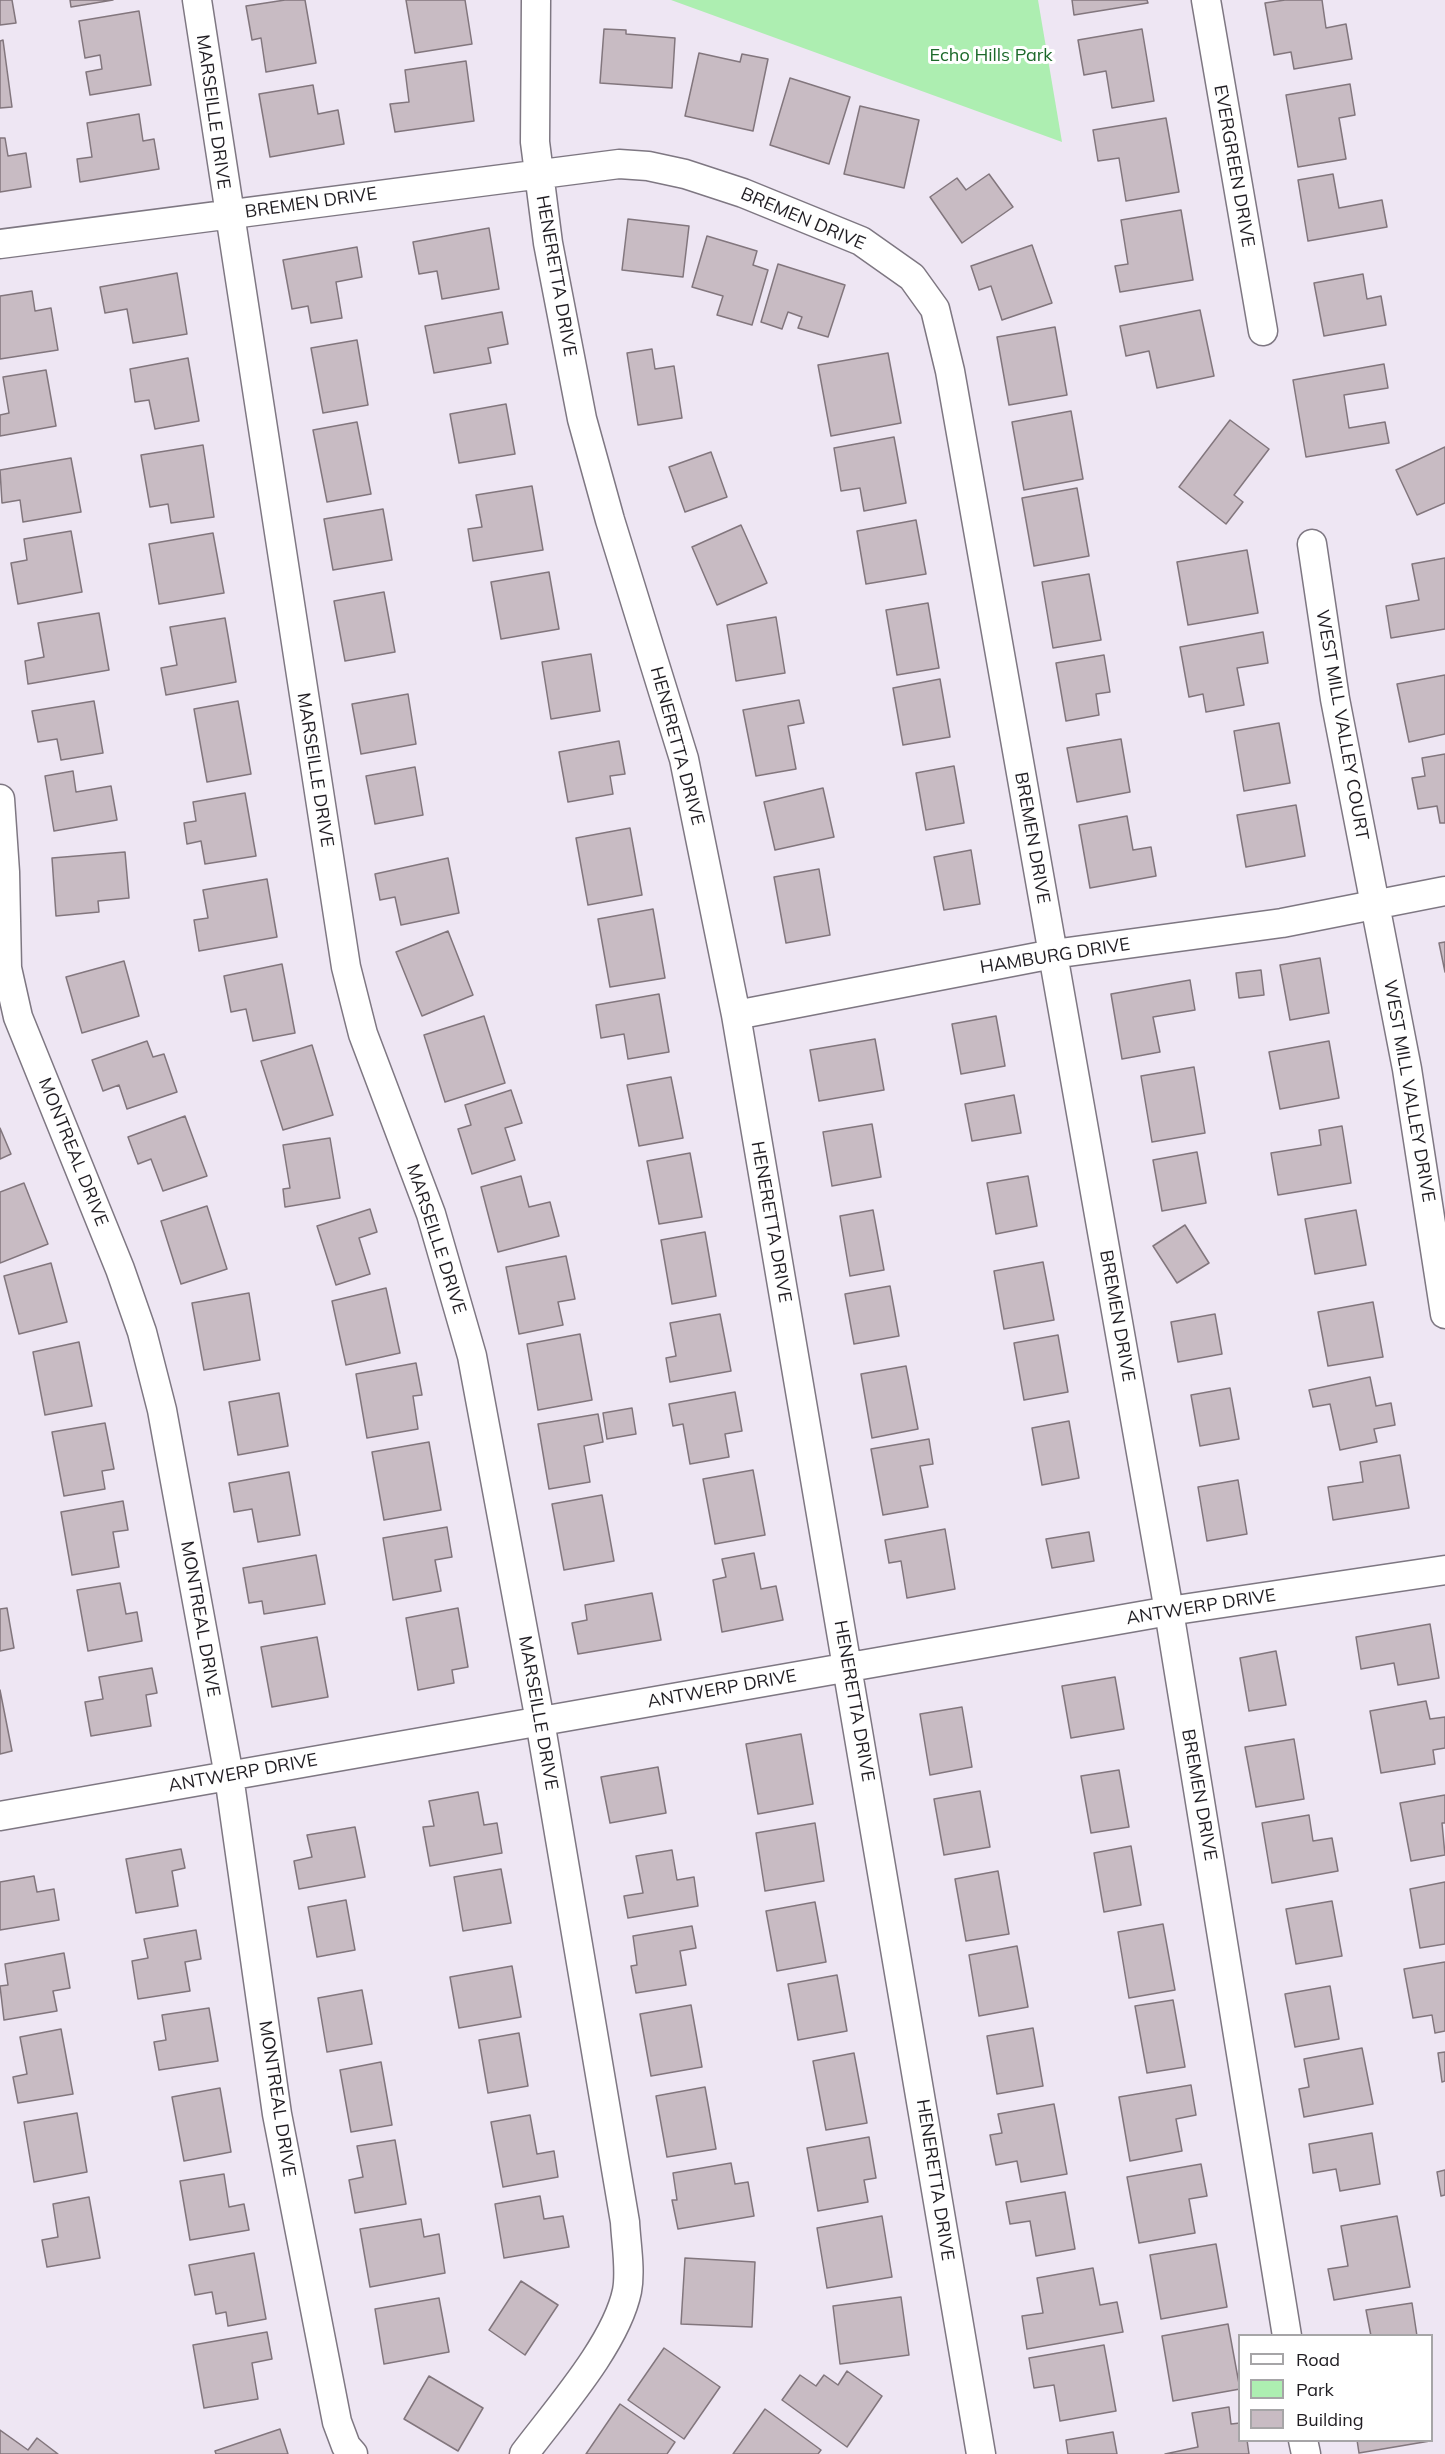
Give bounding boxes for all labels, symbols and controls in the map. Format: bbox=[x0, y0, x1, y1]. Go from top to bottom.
street label: MARSEILLE DRIVE bbox=[191, 33, 235, 191]
park label: Echo Hills Park bbox=[929, 45, 1053, 67]
street label: EVERGREEN DRIVE bbox=[1209, 83, 1259, 249]
street label: BREMEN DRIVE bbox=[244, 183, 378, 223]
street label: BREMEN DRIVE bbox=[737, 183, 869, 255]
street label: HENERETTA DRIVE bbox=[531, 194, 581, 358]
street label: WEST MILL VALLEY COURT bbox=[1311, 608, 1373, 842]
street label: HENERETTA DRIVE bbox=[645, 664, 709, 828]
street label: MARSEILLE DRIVE bbox=[292, 691, 338, 849]
street label: BREMEN DRIVE bbox=[1010, 771, 1054, 905]
street label: HAMBURG DRIVE bbox=[978, 933, 1132, 979]
street label: WEST MILL VALLEY DRIVE bbox=[1379, 978, 1439, 1204]
street label: MONTREAL DRIVE bbox=[33, 1075, 113, 1229]
street label: HENERETTA DRIVE bbox=[746, 1140, 796, 1304]
street label: MARSEILLE DRIVE bbox=[402, 1161, 470, 1317]
street label: BREMEN DRIVE bbox=[1095, 1249, 1139, 1383]
street label: MONTREAL DRIVE bbox=[176, 1539, 224, 1699]
street label: ANTWERP DRIVE bbox=[1125, 1585, 1277, 1629]
street label: HENERETTA DRIVE bbox=[829, 1619, 879, 1783]
street label: MARSEILLE DRIVE bbox=[514, 1634, 562, 1792]
street label: ANTWERP DRIVE bbox=[646, 1665, 798, 1713]
street label: BREMEN DRIVE bbox=[1177, 1728, 1221, 1862]
street label: ANTWERP DRIVE bbox=[167, 1749, 319, 1797]
street label: MONTREAL DRIVE bbox=[254, 2019, 300, 2179]
street label: HENERETTA DRIVE bbox=[912, 2098, 958, 2262]
legend bbox=[1238, 2334, 1433, 2442]
text: Road bbox=[1296, 2348, 1340, 2371]
text: Park bbox=[1296, 2378, 1334, 2401]
text: Building bbox=[1296, 2408, 1364, 2431]

